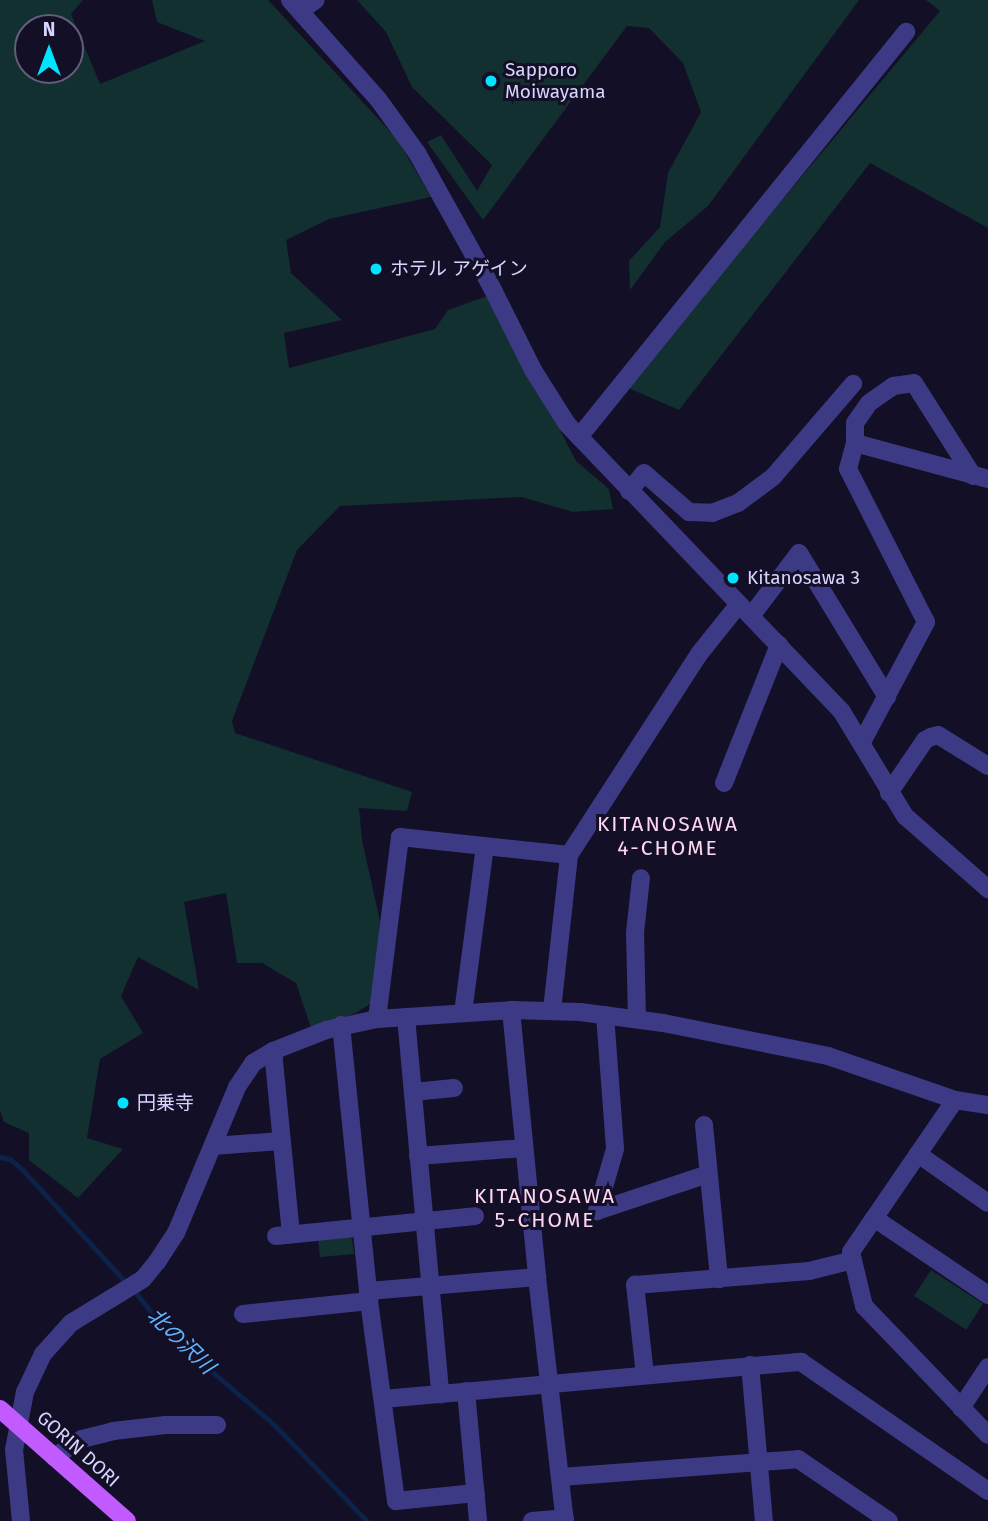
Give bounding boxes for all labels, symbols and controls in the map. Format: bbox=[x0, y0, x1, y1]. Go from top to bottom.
north arrow bbox=[14, 14, 84, 84]
text: N bbox=[43, 18, 55, 41]
place label: Sapporo Moiwayama bbox=[505, 59, 606, 103]
marker: Sapporo Moiwayama bbox=[483, 73, 499, 89]
place label: ホテル アゲイン bbox=[390, 258, 528, 280]
marker: ホテル アゲイン bbox=[368, 261, 384, 277]
place label: Kitanosawa 3 bbox=[747, 567, 860, 589]
marker: Kitanosawa 3 bbox=[725, 570, 741, 586]
district label: KITANOSAWA 4-CHOME bbox=[598, 811, 738, 861]
place label: 円乗寺 bbox=[137, 1092, 194, 1114]
marker: 円乗寺 bbox=[115, 1095, 131, 1111]
district label: KITANOSAWA 5-CHOME bbox=[475, 1183, 615, 1233]
water label: 北の沢川 bbox=[142, 1303, 220, 1379]
street label: GORIN DORI bbox=[32, 1406, 124, 1492]

